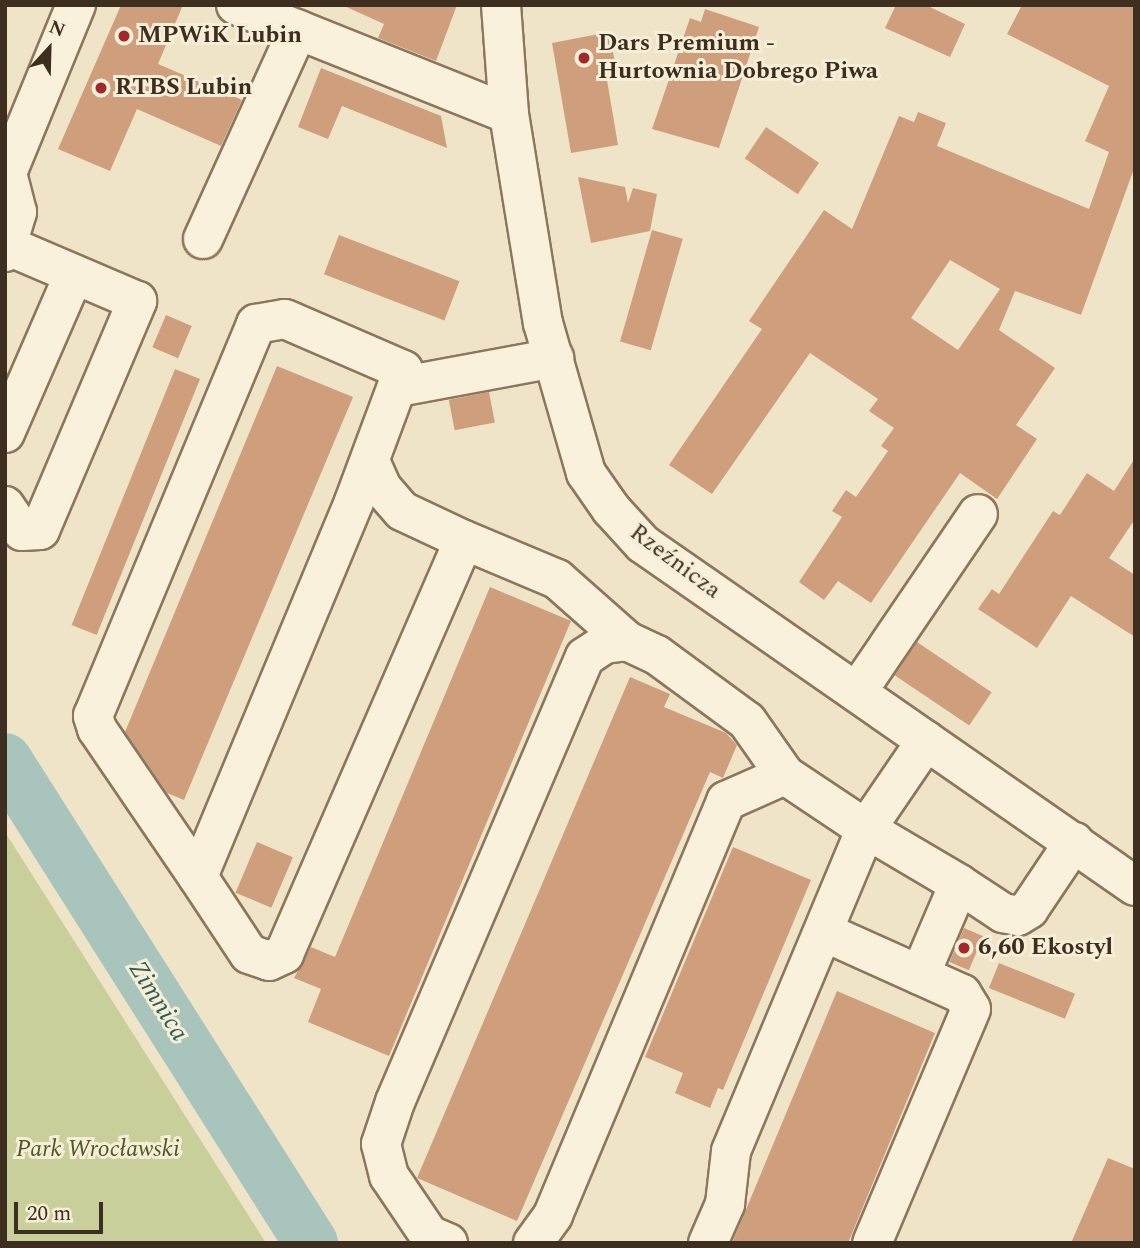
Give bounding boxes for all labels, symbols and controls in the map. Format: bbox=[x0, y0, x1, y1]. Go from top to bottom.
text: N bbox=[44, 13, 70, 45]
north arrow bbox=[14, 14, 84, 84]
place label: MPWiK Lubin bbox=[138, 22, 302, 50]
marker: MPWiK Lubin bbox=[116, 28, 132, 44]
place label: Dars Premium - Hurtownia Dobrego Piwa bbox=[598, 30, 878, 86]
marker: Dars Premium - Hurtownia Dobrego Piwa bbox=[576, 50, 592, 66]
place label: RTBS Lubin bbox=[115, 74, 252, 102]
marker: RTBS Lubin bbox=[93, 80, 109, 96]
street label: Rzeźnicza bbox=[624, 518, 726, 606]
place label: 6,60 Ekostyl bbox=[978, 934, 1113, 962]
marker: 6,60 Ekostyl bbox=[956, 940, 972, 956]
water label: Zimnica bbox=[121, 955, 195, 1047]
park label: Park Wrocławski bbox=[16, 1136, 180, 1164]
scale bar bbox=[18, 1188, 107, 1232]
text: 20 m bbox=[27, 1198, 71, 1230]

